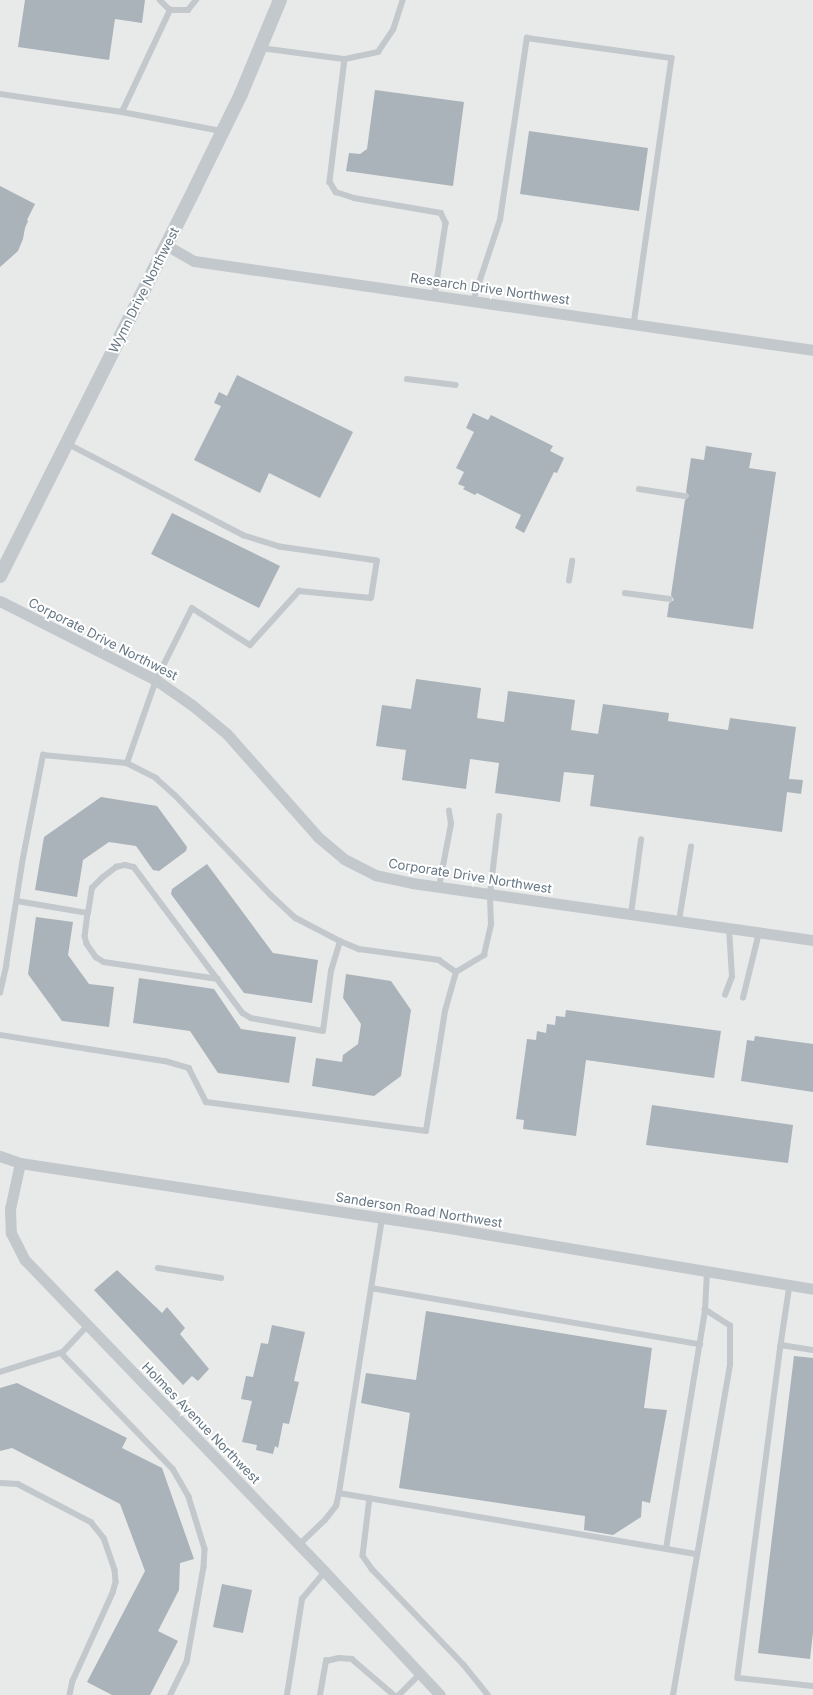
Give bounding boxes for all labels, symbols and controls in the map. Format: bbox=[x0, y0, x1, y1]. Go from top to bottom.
street label: Wynn Drive Northwest bbox=[106, 225, 182, 355]
street label: Research Drive Northwest bbox=[409, 270, 571, 308]
street label: Corporate Drive Northwest bbox=[26, 595, 180, 683]
street label: Corporate Drive Northwest bbox=[387, 855, 553, 897]
street label: Sanderson Road Northwest bbox=[335, 1189, 503, 1231]
street label: Holmes Avenue Northwest bbox=[139, 1359, 263, 1487]

